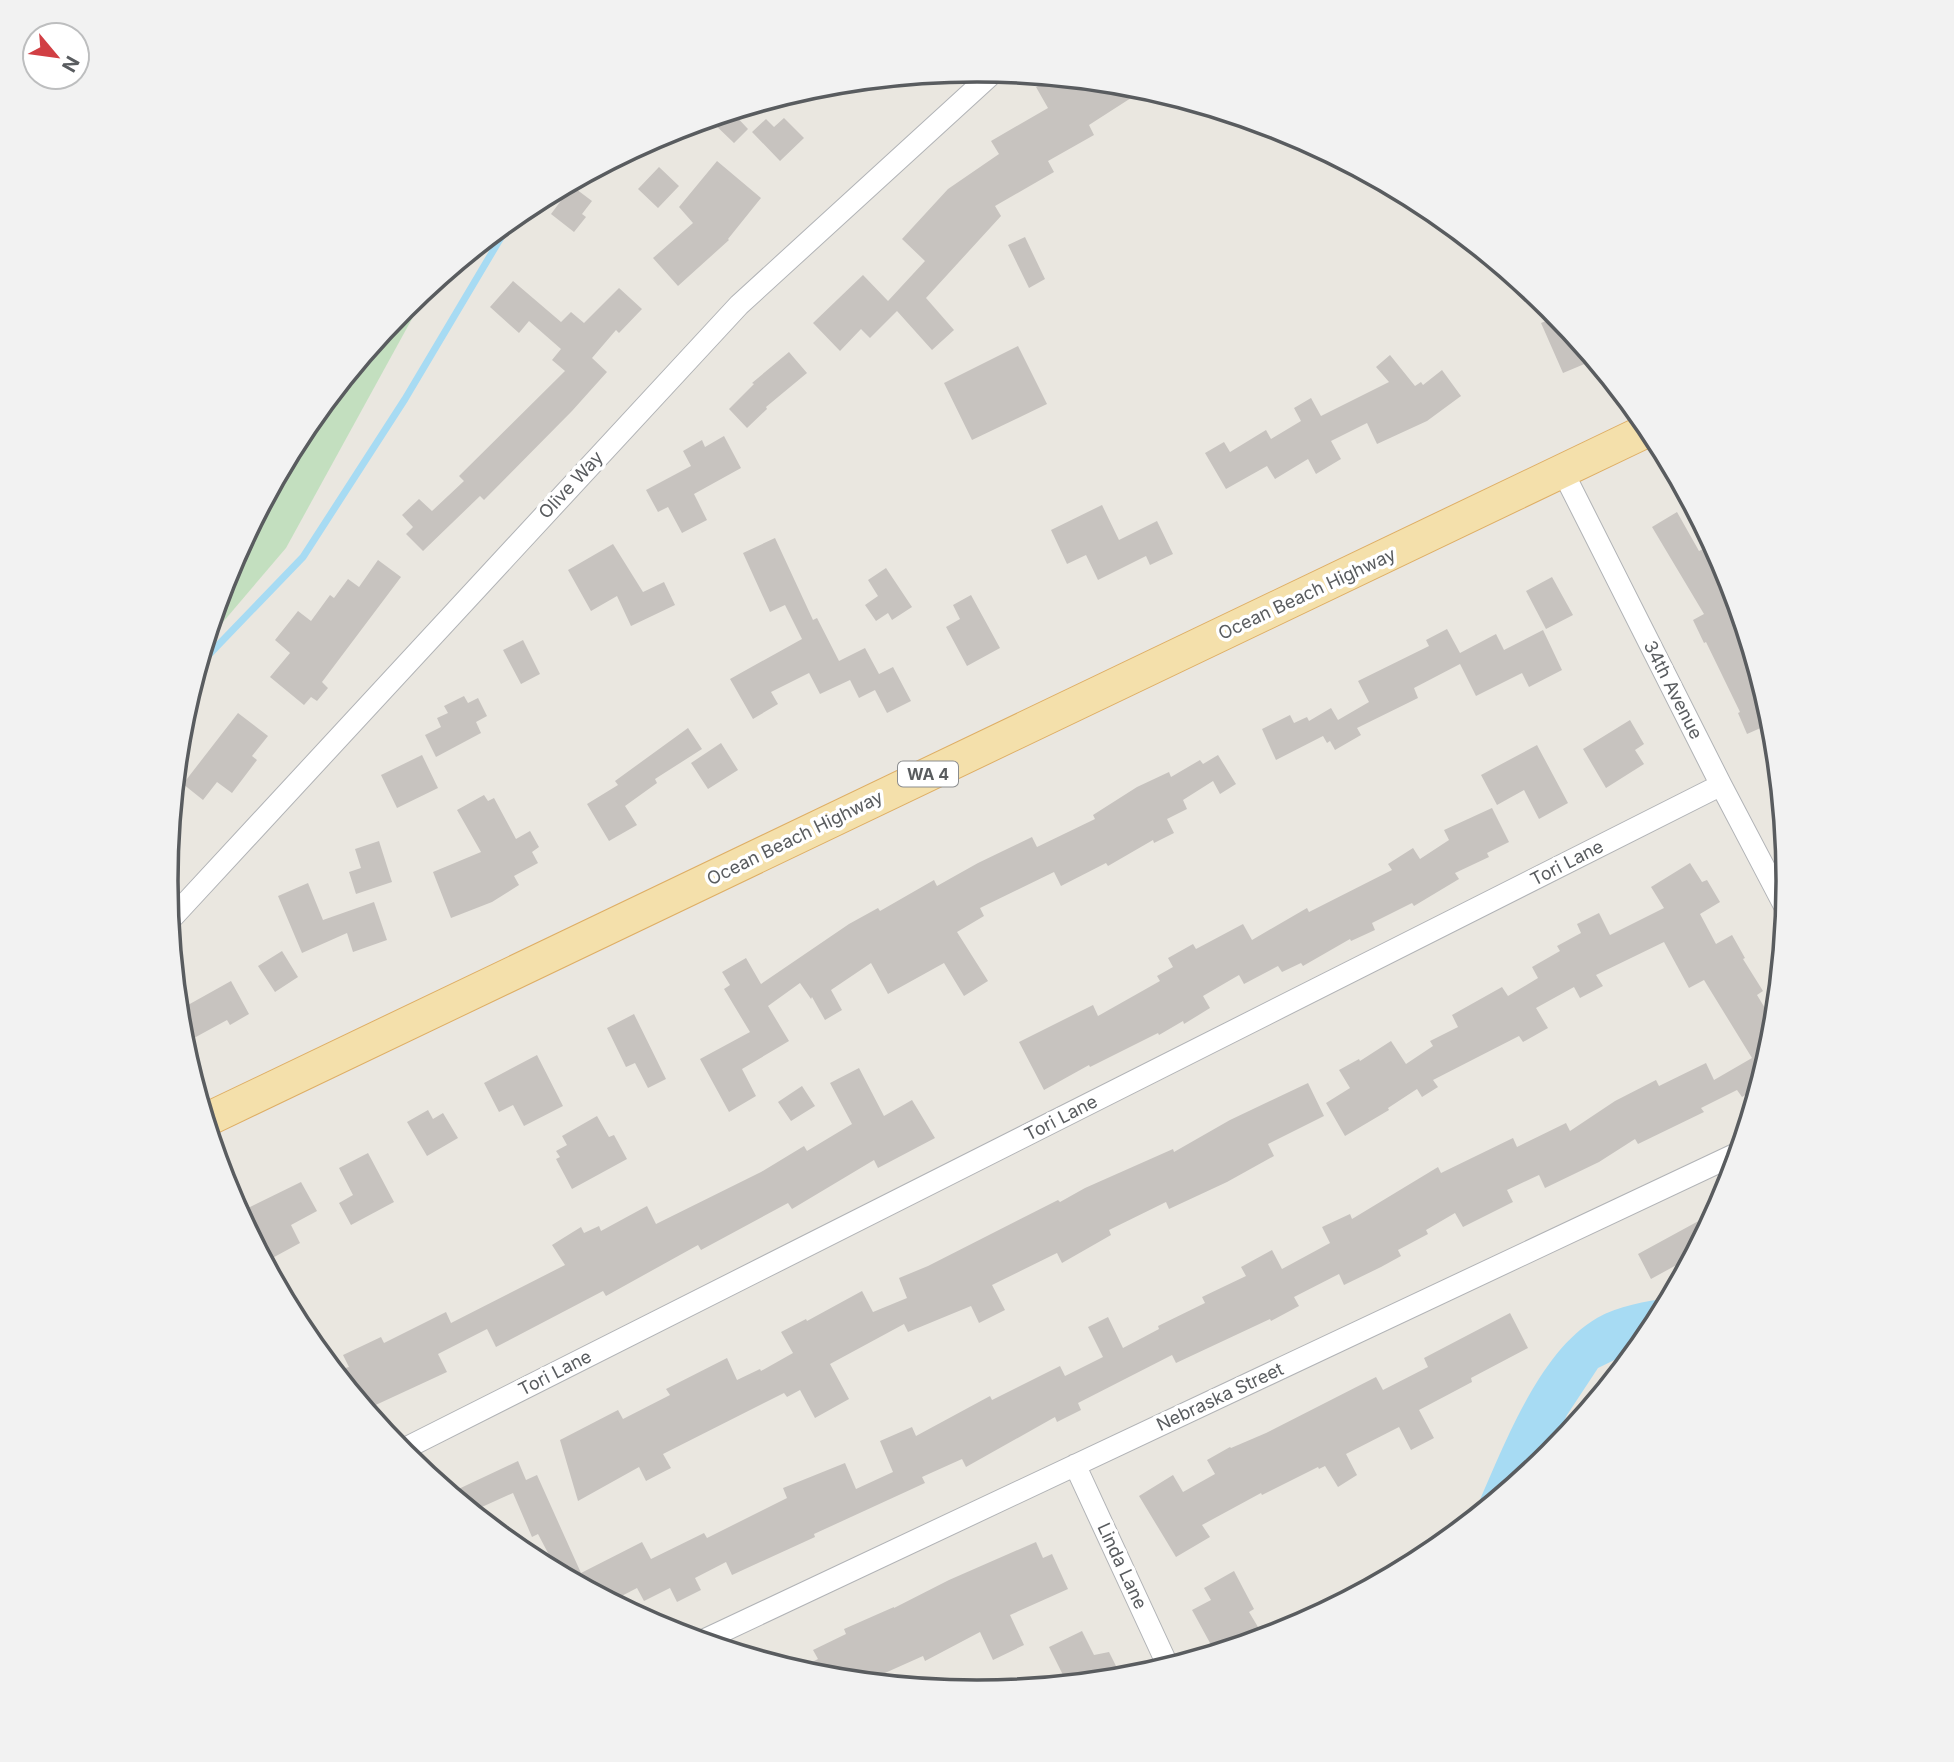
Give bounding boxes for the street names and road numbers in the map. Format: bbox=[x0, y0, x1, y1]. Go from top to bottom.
street label: Olive Way bbox=[534, 447, 607, 523]
street label: Ocean Beach Highway bbox=[1215, 543, 1399, 644]
street label: 34th Avenue bbox=[1640, 637, 1707, 742]
road number: WA 4 bbox=[898, 762, 958, 786]
street label: Ocean Beach Highway bbox=[703, 786, 886, 889]
street label: Tori Lane bbox=[1527, 835, 1607, 890]
street label: Tori Lane bbox=[1021, 1090, 1101, 1145]
street label: Tori Lane bbox=[515, 1345, 595, 1400]
street label: Nebraska Street bbox=[1153, 1358, 1287, 1435]
street label: Linda Lane bbox=[1093, 1519, 1152, 1612]

